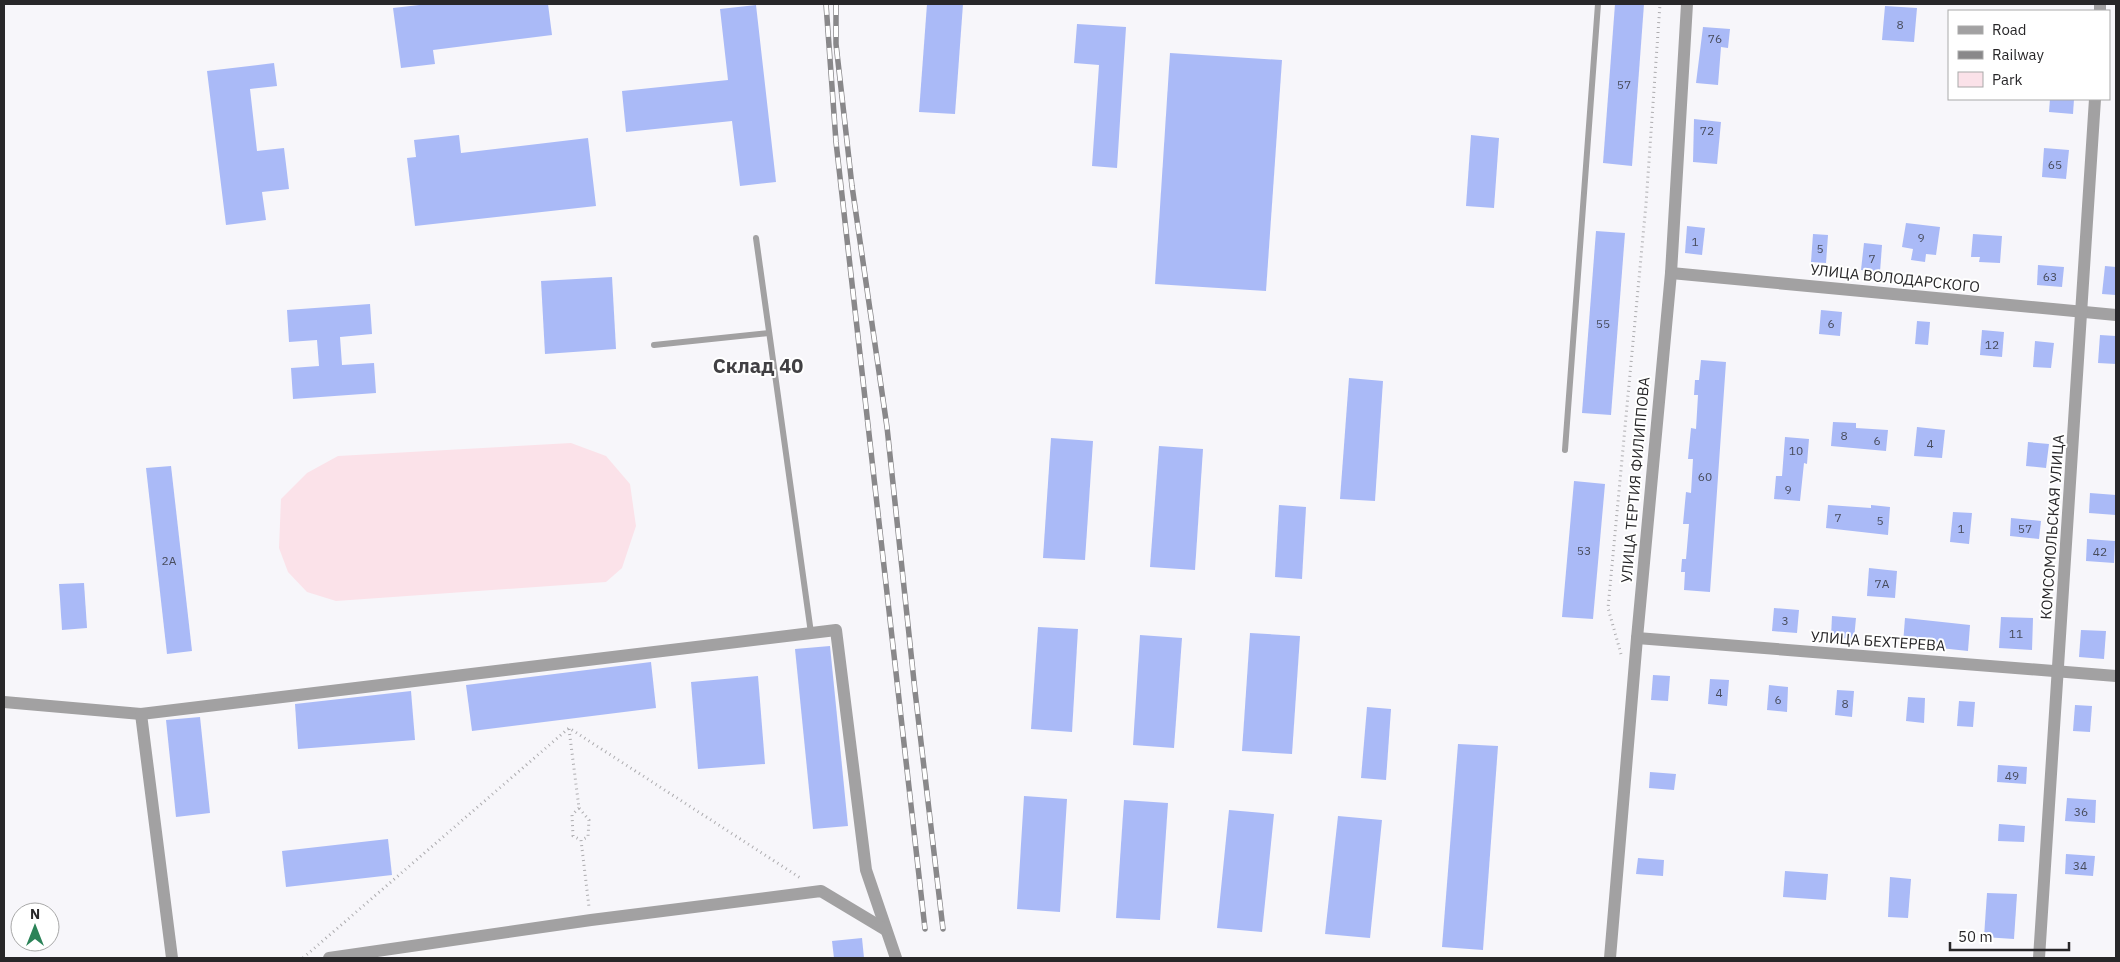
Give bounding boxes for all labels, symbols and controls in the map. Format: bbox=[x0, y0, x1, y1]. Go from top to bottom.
legend bbox=[1948, 10, 2110, 100]
house number: 8 bbox=[1896, 17, 1904, 32]
text: Road bbox=[1992, 20, 2027, 39]
house number: 76 bbox=[1708, 31, 1722, 46]
text: Railway bbox=[1992, 45, 2045, 64]
text: Park bbox=[1992, 70, 2022, 89]
house number: 57 bbox=[1617, 77, 1631, 92]
house number: 72 bbox=[1700, 123, 1714, 138]
house number: 65 bbox=[2048, 157, 2062, 172]
house number: 9 bbox=[1917, 230, 1925, 245]
house number: 1 bbox=[1691, 234, 1699, 249]
house number: 5 bbox=[1816, 241, 1824, 256]
house number: 7 bbox=[1868, 251, 1876, 266]
street label: УЛИЦА ВОЛОДАРСКОГО bbox=[1809, 260, 1981, 296]
house number: 63 bbox=[2043, 269, 2057, 284]
house number: 55 bbox=[1596, 316, 1610, 331]
house number: 6 bbox=[1827, 316, 1835, 331]
house number: 12 bbox=[1985, 337, 1999, 352]
district label: Склад 40 bbox=[713, 352, 803, 379]
street label: УЛИЦА ТЕРТИЯ ФИЛИППОВА bbox=[1617, 376, 1654, 584]
house number: 8 bbox=[1840, 428, 1848, 443]
house number: 6 bbox=[1873, 433, 1881, 448]
street label: КОМСОМОЛЬСКАЯ УЛИЦА bbox=[2036, 433, 2068, 620]
house number: 4 bbox=[1926, 436, 1934, 451]
house number: 10 bbox=[1789, 443, 1803, 458]
house number: 60 bbox=[1698, 469, 1712, 484]
house number: 9 bbox=[1784, 482, 1792, 497]
house number: 7 bbox=[1834, 510, 1842, 525]
house number: 5 bbox=[1876, 513, 1884, 528]
house number: 1 bbox=[1957, 521, 1965, 536]
house number: 57 bbox=[2018, 521, 2032, 536]
house number: 53 bbox=[1577, 543, 1591, 558]
house number: 42 bbox=[2093, 544, 2107, 559]
house number: 2А bbox=[162, 553, 177, 568]
house number: 7А bbox=[1875, 576, 1890, 591]
house number: 3 bbox=[1781, 613, 1789, 628]
house number: 11 bbox=[2009, 626, 2023, 641]
street label: УЛИЦА БЕХТЕРЕВА bbox=[1810, 627, 1946, 655]
house number: 4 bbox=[1715, 685, 1723, 700]
house number: 6 bbox=[1774, 692, 1782, 707]
house number: 8 bbox=[1841, 696, 1849, 711]
house number: 49 bbox=[2005, 768, 2019, 783]
house number: 36 bbox=[2074, 804, 2088, 819]
house number: 34 bbox=[2073, 858, 2087, 873]
north arrow bbox=[10, 902, 60, 952]
text: N bbox=[30, 905, 40, 923]
scale bar bbox=[1950, 920, 2069, 952]
text: 50 m bbox=[1958, 927, 1993, 946]

